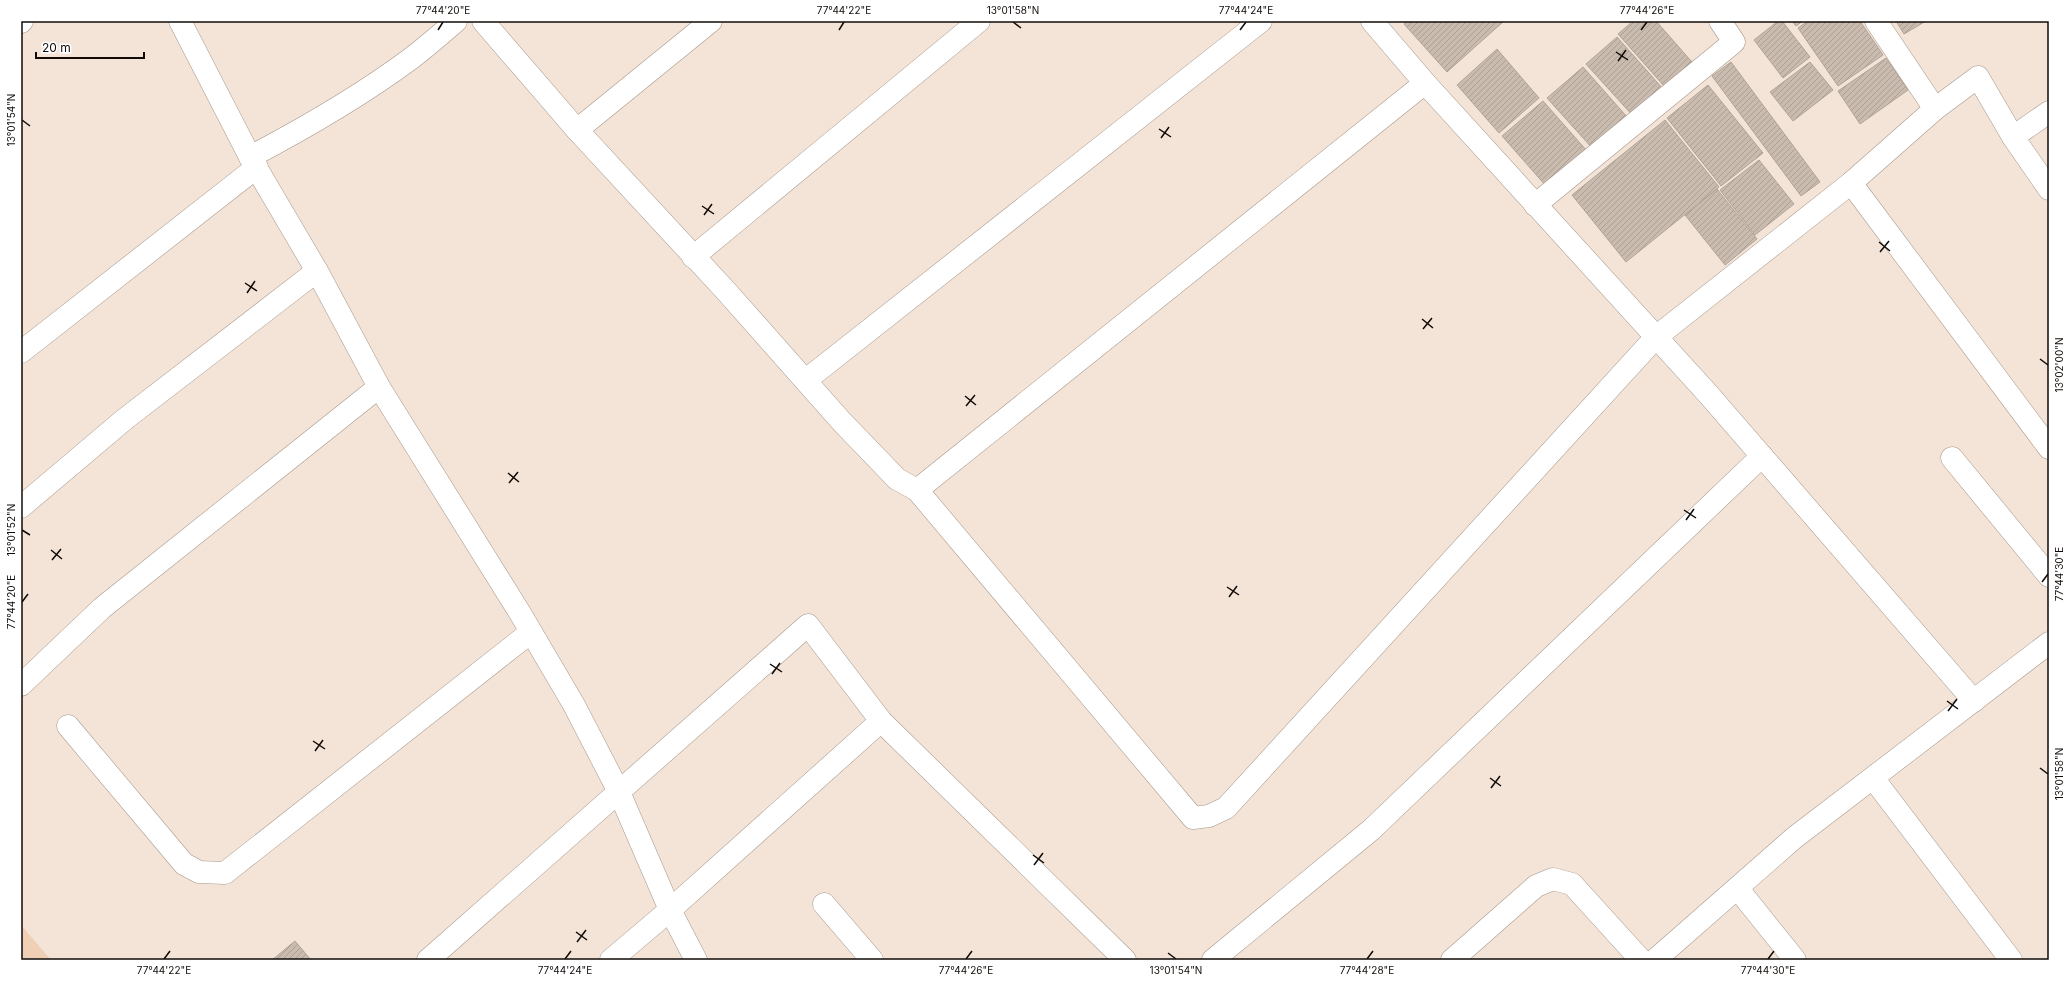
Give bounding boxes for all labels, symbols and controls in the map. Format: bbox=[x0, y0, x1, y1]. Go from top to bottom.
text: 77°44'20"E bbox=[416, 4, 470, 16]
text: 77°44'22"E bbox=[817, 4, 871, 16]
text: 13°01'58"N bbox=[987, 4, 1039, 16]
text: 77°44'24"E bbox=[1219, 4, 1273, 16]
text: 77°44'26"E bbox=[1620, 4, 1674, 16]
scale bar bbox=[36, 34, 144, 60]
text: 20 m bbox=[42, 40, 71, 55]
text: 13°01'54"N bbox=[5, 94, 17, 146]
text: 13°02'00"N bbox=[2053, 338, 2065, 392]
text: 13°01'52"N bbox=[5, 504, 17, 556]
text: 77°44'30"E bbox=[2053, 547, 2065, 601]
text: 77°44'20"E bbox=[5, 575, 17, 629]
text: 13°01'58"N bbox=[2053, 748, 2065, 800]
text: 77°44'22"E bbox=[137, 964, 191, 976]
text: 77°44'24"E bbox=[538, 964, 592, 976]
text: 77°44'26"E bbox=[939, 964, 993, 976]
text: 13°01'54"N bbox=[1150, 964, 1202, 976]
text: 77°44'28"E bbox=[1340, 964, 1394, 976]
text: 77°44'30"E bbox=[1741, 964, 1795, 976]

